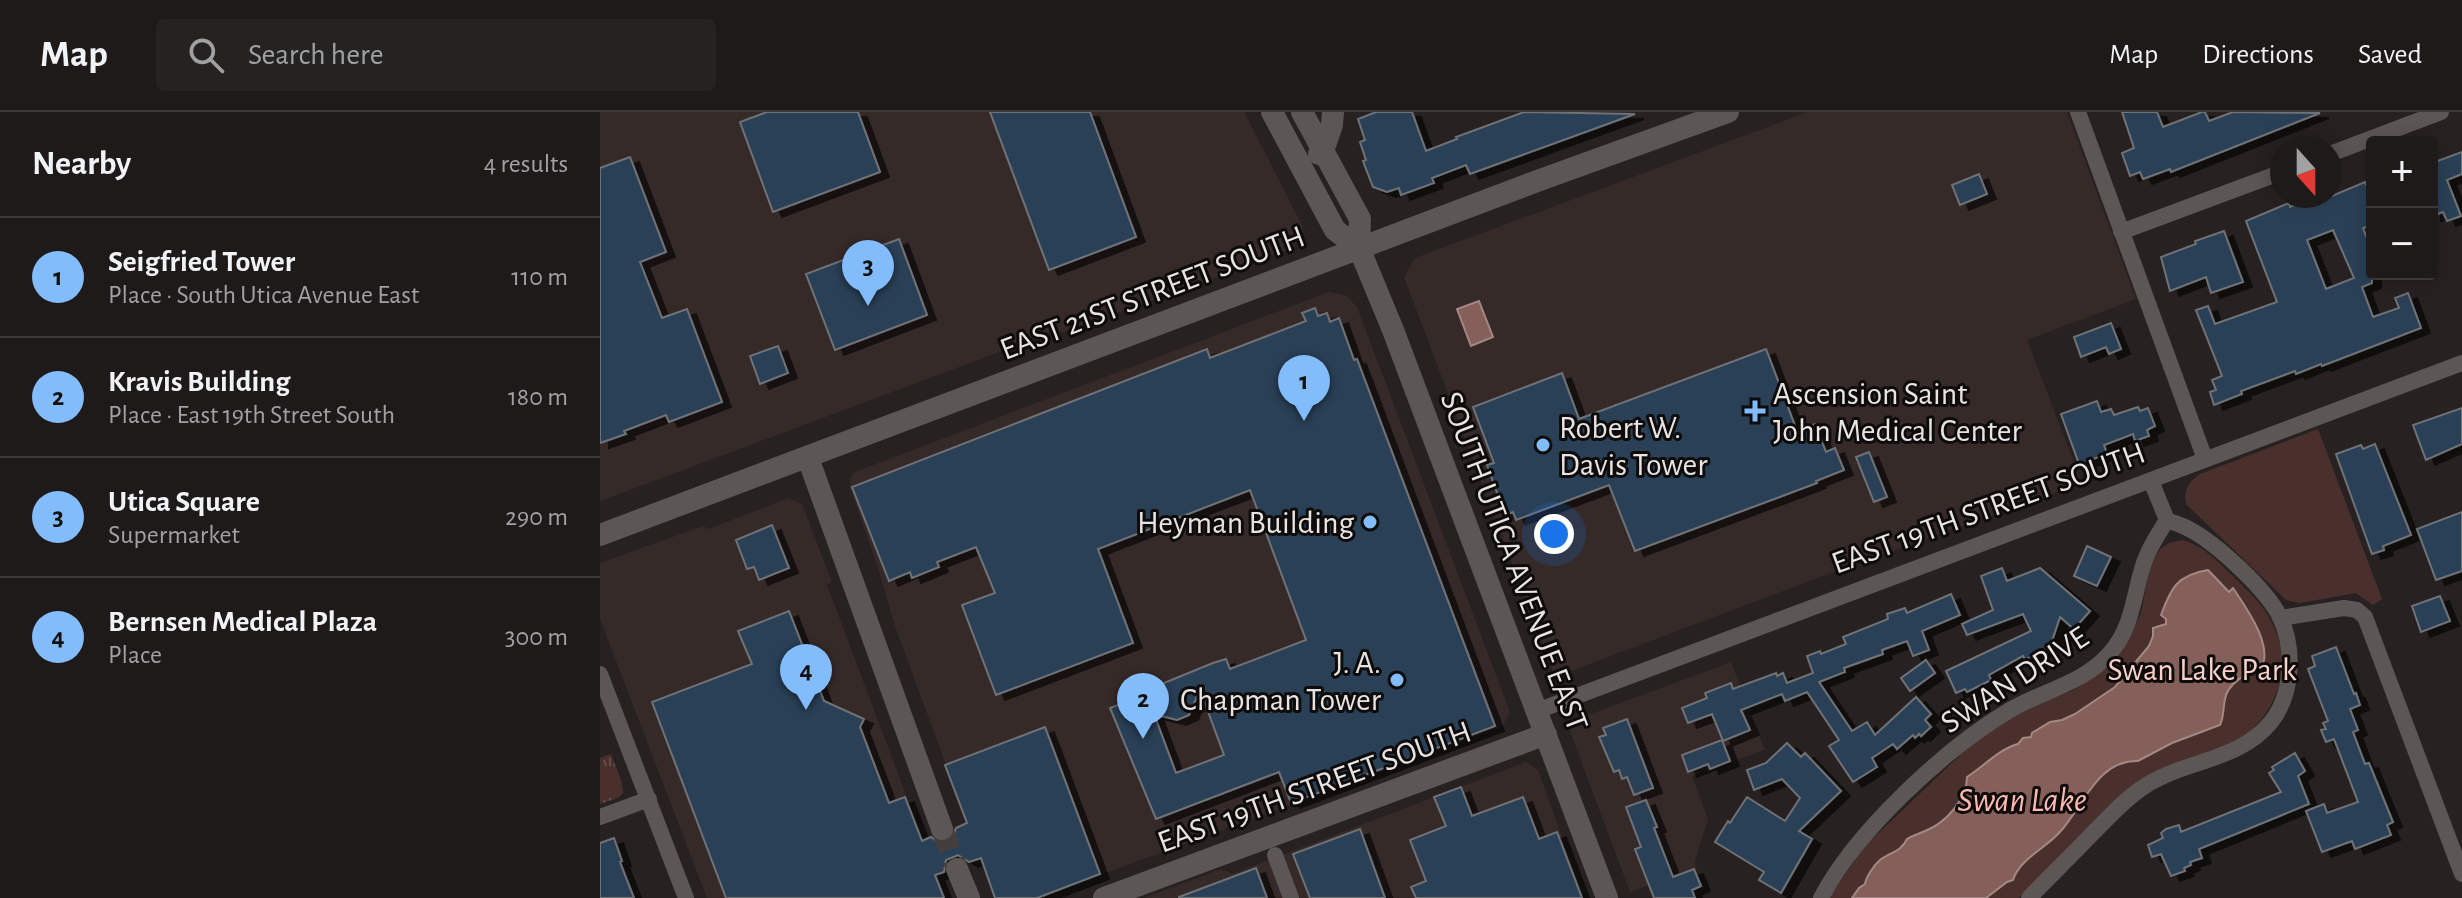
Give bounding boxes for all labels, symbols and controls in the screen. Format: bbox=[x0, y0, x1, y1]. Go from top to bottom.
search box bbox=[156, 19, 716, 91]
icon: search bbox=[184, 33, 228, 77]
text: Map bbox=[40, 36, 108, 74]
text: Search here bbox=[248, 40, 384, 70]
text: Map bbox=[2109, 41, 2158, 69]
text: Directions bbox=[2202, 41, 2314, 69]
text: Saved bbox=[2358, 41, 2422, 69]
north arrow bbox=[2270, 136, 2342, 208]
map controls bbox=[2366, 136, 2438, 280]
button: + bbox=[2366, 136, 2438, 208]
text: Nearby bbox=[32, 147, 131, 181]
text: 4 results bbox=[484, 151, 568, 177]
button: − bbox=[2366, 208, 2438, 280]
street label: EAST 21ST STREET SOUTH bbox=[996, 220, 1309, 366]
pin: 3 bbox=[842, 240, 894, 306]
text: Seigfried Tower bbox=[108, 247, 295, 277]
text: 1 bbox=[53, 264, 63, 290]
text: 110 m bbox=[511, 264, 568, 290]
text: Place · South Utica Avenue East bbox=[108, 282, 419, 308]
pin: 1 bbox=[1278, 355, 1330, 421]
text: Kravis Building bbox=[108, 367, 290, 397]
place label: Ascension Saint John Medical Center bbox=[1773, 378, 2023, 447]
text: 2 bbox=[52, 384, 64, 410]
text: 180 m bbox=[508, 384, 568, 410]
street label: SOUTH UTICA AVENUE EAST bbox=[1435, 387, 1594, 736]
marker: Ascension Saint John Medical Center bbox=[1744, 400, 1766, 422]
text: Place · East 19th Street South bbox=[108, 402, 395, 428]
place label: Robert W. Davis Tower bbox=[1559, 412, 1708, 481]
marker: Robert W. Davis Tower bbox=[1534, 436, 1552, 454]
street label: EAST 19TH STREET SOUTH bbox=[1827, 436, 2149, 580]
text: Utica Square bbox=[108, 487, 260, 517]
text: 3 bbox=[52, 504, 64, 530]
text: 290 m bbox=[505, 504, 568, 530]
place label: Heyman Building bbox=[1137, 507, 1354, 539]
marker: Heyman Building bbox=[1361, 513, 1379, 531]
your location bbox=[1534, 514, 1574, 554]
text: Supermarket bbox=[108, 522, 240, 548]
text: Bernsen Medical Plaza bbox=[108, 607, 377, 637]
street label: SWAN DRIVE bbox=[1935, 621, 2094, 739]
text: 4 bbox=[51, 624, 65, 650]
text: 300 m bbox=[505, 624, 568, 650]
text: Place bbox=[108, 642, 162, 668]
pin: 4 bbox=[780, 644, 832, 710]
place label: J. A. Chapman Tower bbox=[1180, 647, 1382, 716]
park label: Swan Lake Park bbox=[2107, 654, 2297, 686]
marker: J. A. Chapman Tower bbox=[1388, 671, 1406, 689]
pin: 2 bbox=[1117, 673, 1169, 739]
street label: EAST 19TH STREET SOUTH bbox=[1153, 715, 1475, 859]
water label: Swan Lake bbox=[1957, 784, 2087, 818]

